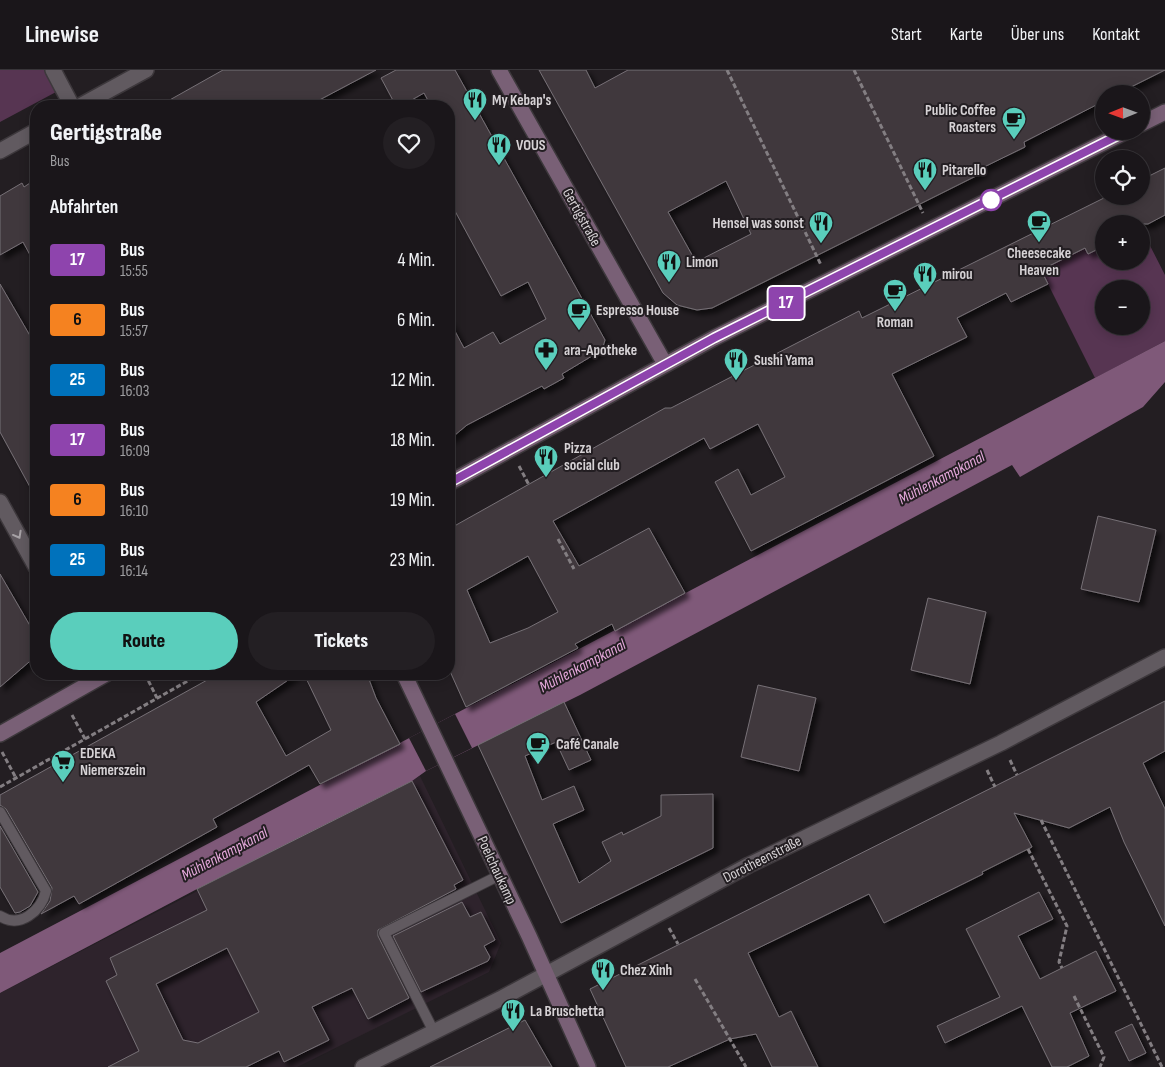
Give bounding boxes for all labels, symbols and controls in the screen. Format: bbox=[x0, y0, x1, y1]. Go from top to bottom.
text: Linewise bbox=[25, 20, 99, 49]
text: Start bbox=[891, 24, 922, 45]
text: Karte bbox=[950, 24, 983, 45]
text: Über uns bbox=[1011, 24, 1064, 45]
text: Kontakt bbox=[1092, 24, 1140, 45]
north arrow bbox=[1095, 85, 1150, 140]
map controls bbox=[1095, 85, 1150, 335]
restaurant icon: My Kebap's bbox=[462, 87, 488, 121]
place label: My Kebap's bbox=[492, 91, 551, 110]
place label: Public Coffee Roasters bbox=[925, 101, 996, 137]
cafe icon: Public Coffee Roasters bbox=[1001, 106, 1027, 140]
button: heart bbox=[383, 117, 435, 169]
text: Gertigstraße bbox=[50, 118, 162, 147]
restaurant icon: VOUS bbox=[486, 132, 512, 166]
place label: VOUS bbox=[516, 136, 546, 155]
button: locate bbox=[1095, 150, 1150, 205]
text: Bus bbox=[50, 152, 70, 171]
restaurant icon: Pitarello bbox=[912, 157, 938, 191]
place label: Pitarello bbox=[942, 161, 986, 180]
street label: Gertigstraße bbox=[558, 185, 605, 250]
unlabelled marker bbox=[980, 189, 1002, 211]
text: Abfahrten bbox=[50, 196, 118, 219]
cafe icon: Cheesecake Heaven bbox=[1026, 209, 1052, 243]
restaurant icon: Hensel was sonst bbox=[808, 210, 834, 244]
place label: Hensel was sonst bbox=[713, 214, 804, 233]
button: + bbox=[1095, 215, 1150, 270]
text: Bus bbox=[120, 239, 145, 262]
place label: Cheesecake Heaven bbox=[1007, 244, 1071, 280]
text: 17 bbox=[70, 249, 85, 270]
text: 4 Min. bbox=[397, 249, 435, 272]
restaurant icon: Limon bbox=[656, 249, 682, 283]
place label: Limon bbox=[686, 253, 718, 272]
restaurant icon: mirou bbox=[912, 261, 938, 295]
text: 15:55 bbox=[120, 262, 148, 281]
place label: mirou bbox=[942, 265, 973, 284]
cafe icon: Roman bbox=[882, 278, 908, 312]
button: − bbox=[1095, 280, 1150, 335]
line badge: 17 bbox=[764, 287, 808, 319]
text: 17 bbox=[779, 292, 793, 313]
cafe icon: Espresso House bbox=[566, 297, 592, 331]
text: Bus bbox=[120, 299, 145, 322]
place label: Espresso House bbox=[596, 301, 679, 320]
text: 6 bbox=[73, 309, 82, 330]
text: 6 Min. bbox=[397, 309, 435, 332]
place label: Roman bbox=[877, 313, 913, 332]
text: 15:57 bbox=[120, 322, 148, 341]
pharmacy icon: ara-Apotheke bbox=[533, 337, 559, 371]
place label: ara-Apotheke bbox=[564, 341, 637, 360]
restaurant icon: Sushi Yama bbox=[723, 347, 749, 381]
place label: Sushi Yama bbox=[754, 351, 814, 370]
text: Bus bbox=[120, 359, 145, 382]
text: 25 bbox=[70, 369, 85, 390]
text: 12 Min. bbox=[391, 369, 435, 392]
text: 16:03 bbox=[120, 382, 149, 401]
text: Bus bbox=[120, 419, 145, 442]
text: 17 bbox=[70, 429, 85, 450]
text: 18 Min. bbox=[390, 429, 435, 452]
place label: Pizza social club bbox=[564, 439, 620, 475]
text: 16:09 bbox=[120, 442, 150, 461]
restaurant icon: Pizza social club bbox=[533, 444, 559, 478]
water label: Mühlenkampkanal bbox=[895, 447, 989, 509]
text: Bus bbox=[120, 479, 145, 502]
text: 6 bbox=[73, 489, 82, 510]
text: 19 Min. bbox=[390, 489, 435, 512]
text: 16:10 bbox=[120, 502, 148, 521]
one-way arrow bbox=[12, 529, 22, 538]
text: Bus bbox=[120, 539, 145, 562]
text: 25 bbox=[70, 549, 85, 570]
text: 23 Min. bbox=[390, 549, 435, 572]
text: 16:14 bbox=[120, 562, 148, 581]
button: Route bbox=[50, 612, 238, 670]
button: Tickets bbox=[248, 612, 435, 670]
water label: Mühlenkampkanal bbox=[536, 635, 630, 697]
cafe icon: Café Canale bbox=[525, 731, 551, 765]
place label: Café Canale bbox=[556, 735, 619, 754]
place label: EDEKA Niemerszein bbox=[80, 744, 146, 780]
supermarket icon: EDEKA Niemerszein bbox=[50, 749, 76, 783]
water label: Mühlenkampkanal bbox=[178, 823, 272, 885]
street label: Dorotheenstraße bbox=[720, 832, 805, 887]
street label: Poelchaukamp bbox=[472, 833, 521, 907]
restaurant icon: Chez Xinh bbox=[590, 957, 616, 991]
place label: Chez Xinh bbox=[620, 961, 672, 980]
restaurant icon: La Bruschetta bbox=[500, 998, 526, 1032]
place label: La Bruschetta bbox=[530, 1002, 604, 1021]

